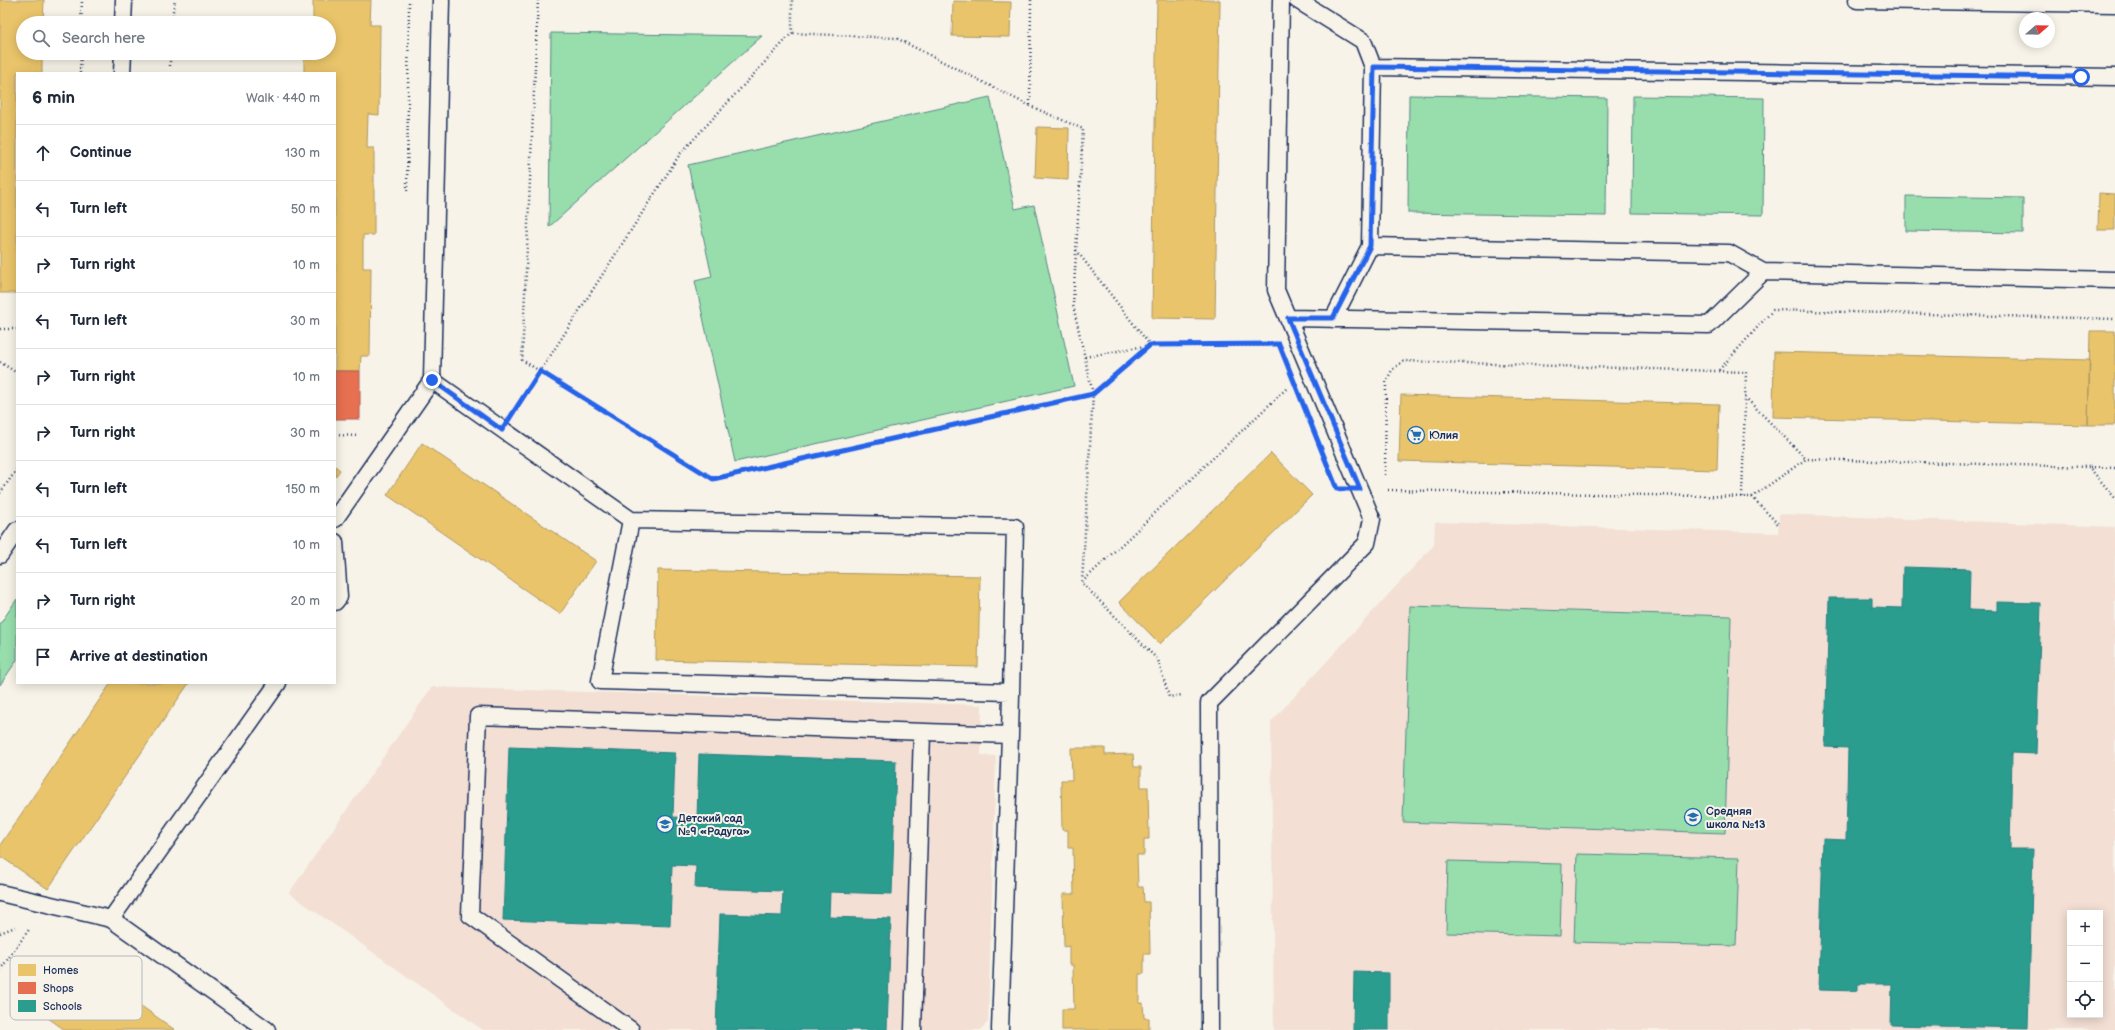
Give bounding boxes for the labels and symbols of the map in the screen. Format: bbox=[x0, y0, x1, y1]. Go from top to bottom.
north arrow bbox=[2019, 12, 2055, 48]
route start bbox=[2072, 68, 2090, 86]
route end bbox=[423, 371, 441, 389]
supermarket icon: Юлия bbox=[1406, 425, 1426, 445]
place label: Юлия bbox=[1429, 429, 1458, 442]
place label: Средняя школа №13 bbox=[1706, 805, 1766, 831]
school or university icon: Средняя школа №13 bbox=[1683, 807, 1703, 827]
place label: Детский сад №9 «Радуга» bbox=[678, 812, 750, 838]
school or university icon: Детский сад №9 «Радуга» bbox=[655, 814, 675, 834]
legend bbox=[10, 956, 142, 1020]
text: Homes bbox=[43, 964, 79, 977]
text: Shops bbox=[43, 982, 74, 995]
text: Schools bbox=[43, 1000, 83, 1013]

